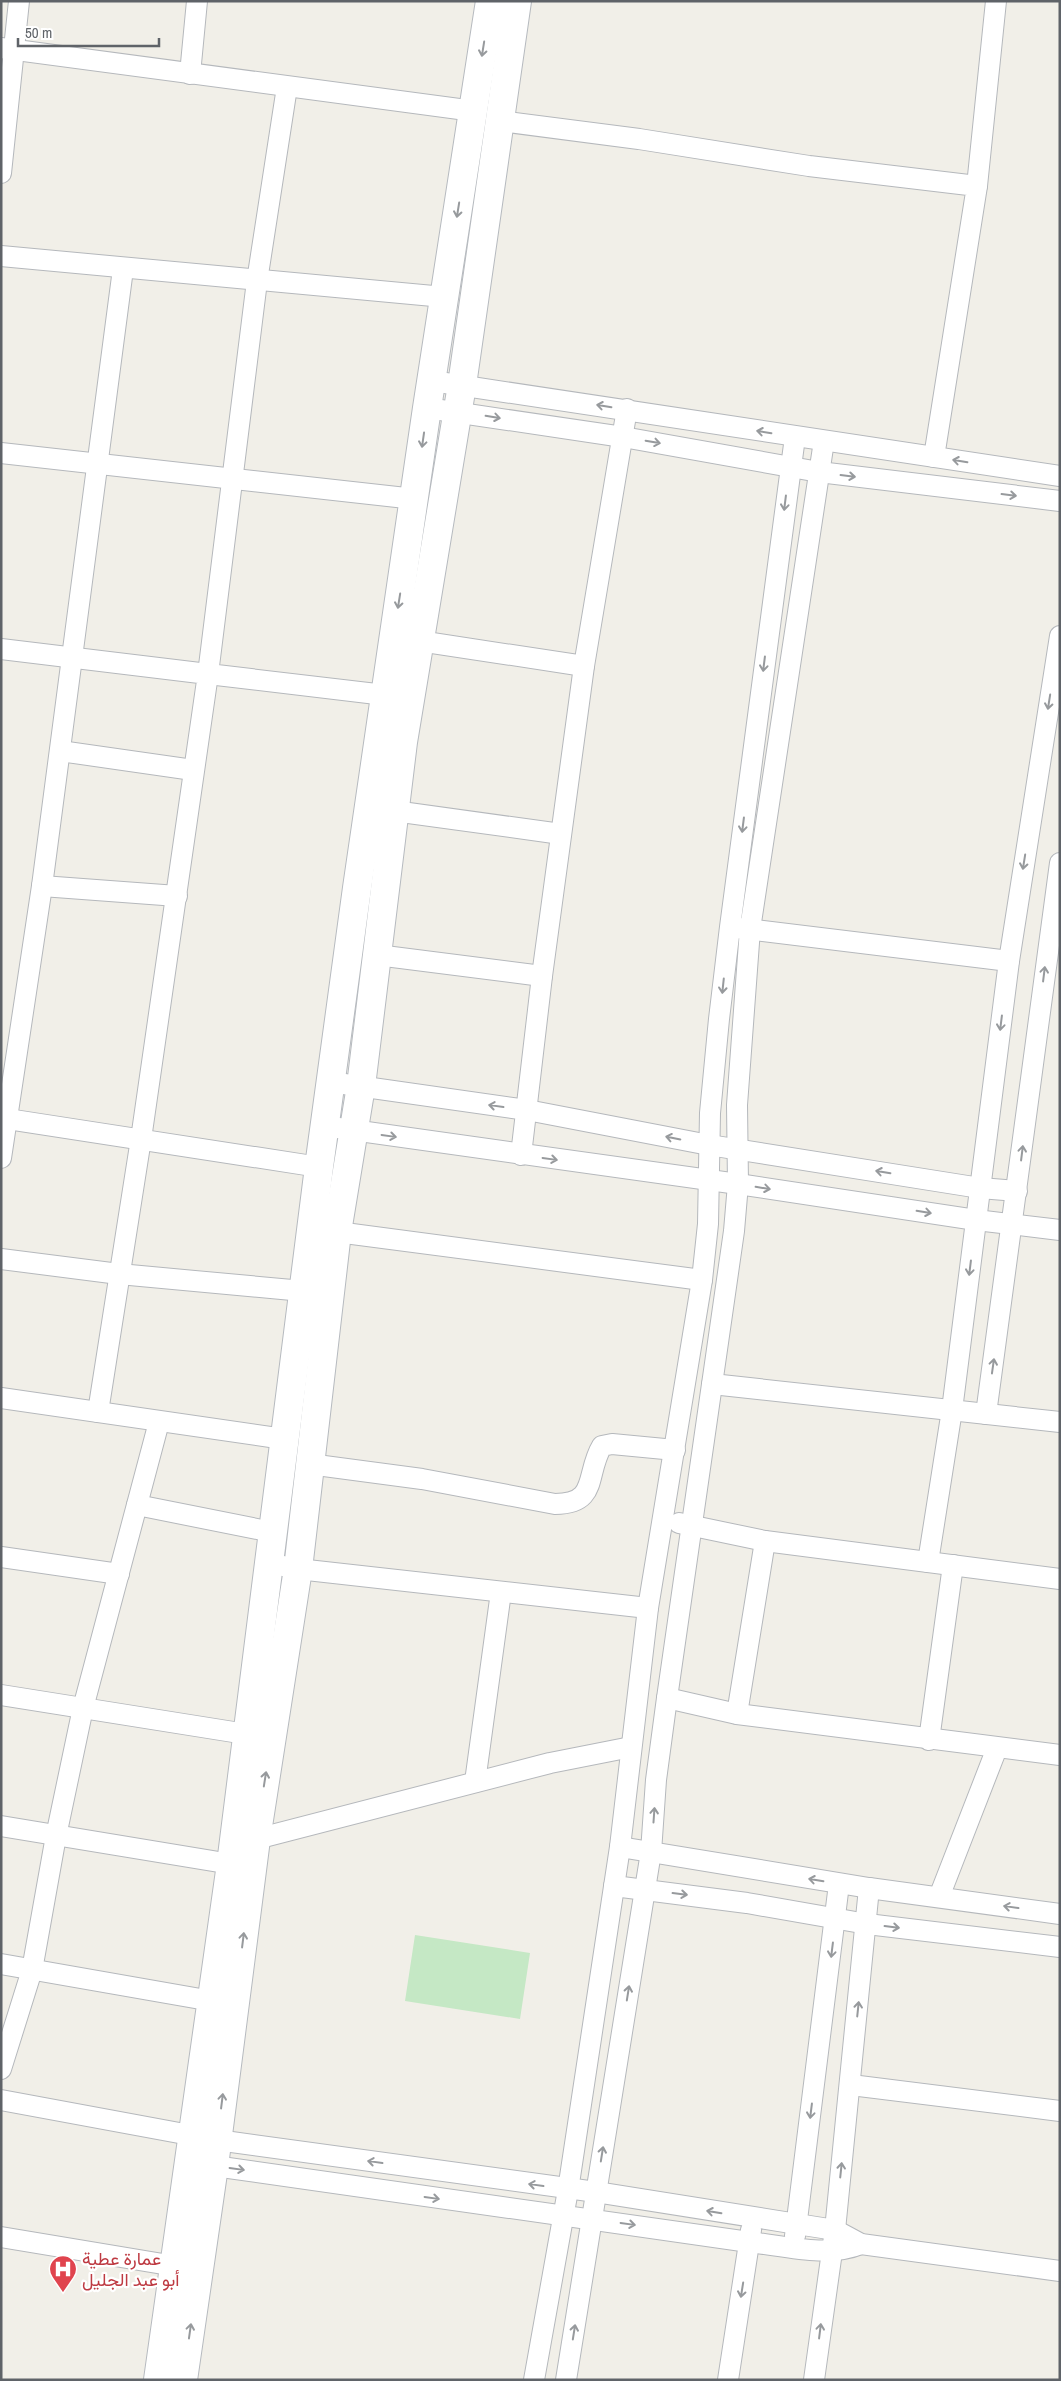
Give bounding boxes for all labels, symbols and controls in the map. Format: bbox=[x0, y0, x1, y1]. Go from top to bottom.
scale bar bbox=[18, 15, 159, 47]
text: 50 m bbox=[25, 22, 52, 43]
one-way arrow bbox=[478, 41, 488, 57]
one-way arrow bbox=[453, 202, 463, 218]
one-way arrow bbox=[596, 401, 612, 411]
one-way arrow bbox=[484, 413, 500, 423]
one-way arrow bbox=[757, 427, 773, 437]
one-way arrow bbox=[418, 431, 428, 447]
one-way arrow bbox=[645, 438, 661, 448]
one-way arrow bbox=[952, 456, 968, 466]
one-way arrow bbox=[840, 471, 856, 481]
one-way arrow bbox=[1001, 490, 1017, 500]
one-way arrow bbox=[780, 494, 790, 510]
one-way arrow bbox=[394, 592, 404, 608]
one-way arrow bbox=[759, 655, 769, 671]
one-way arrow bbox=[1044, 693, 1054, 709]
one-way arrow bbox=[738, 817, 748, 833]
one-way arrow bbox=[1019, 854, 1029, 870]
one-way arrow bbox=[1039, 966, 1049, 982]
one-way arrow bbox=[718, 978, 728, 994]
one-way arrow bbox=[996, 1015, 1006, 1031]
one-way arrow bbox=[488, 1101, 504, 1111]
one-way arrow bbox=[381, 1131, 397, 1141]
one-way arrow bbox=[665, 1133, 681, 1142]
one-way arrow bbox=[1018, 1145, 1028, 1161]
one-way arrow bbox=[542, 1154, 558, 1164]
one-way arrow bbox=[875, 1167, 891, 1177]
one-way arrow bbox=[755, 1183, 771, 1193]
one-way arrow bbox=[916, 1208, 932, 1218]
one-way arrow bbox=[964, 1260, 974, 1276]
one-way arrow bbox=[988, 1358, 998, 1374]
one-way arrow bbox=[261, 1771, 271, 1787]
one-way arrow bbox=[649, 1808, 658, 1824]
one-way arrow bbox=[808, 1874, 824, 1884]
one-way arrow bbox=[671, 1890, 687, 1900]
one-way arrow bbox=[1004, 1902, 1020, 1912]
one-way arrow bbox=[884, 1922, 900, 1932]
one-way arrow bbox=[238, 1932, 248, 1948]
one-way arrow bbox=[827, 1941, 837, 1957]
one-way arrow bbox=[624, 1986, 634, 2002]
one-way arrow bbox=[853, 2001, 863, 2017]
one-way arrow bbox=[217, 2094, 227, 2110]
one-way arrow bbox=[806, 2102, 816, 2118]
one-way arrow bbox=[597, 2146, 607, 2162]
one-way arrow bbox=[368, 2157, 384, 2167]
one-way arrow bbox=[837, 2163, 846, 2179]
one-way arrow bbox=[228, 2165, 244, 2175]
one-way arrow bbox=[528, 2180, 544, 2190]
one-way arrow bbox=[424, 2193, 440, 2203]
one-way arrow bbox=[706, 2206, 722, 2216]
one-way arrow bbox=[620, 2219, 636, 2229]
place label: عمارة عطية أبو عبد الجليل bbox=[82, 2246, 179, 2292]
hospital icon: عمارة عطية أبو عبد الجليل bbox=[48, 2254, 78, 2293]
one-way arrow bbox=[736, 2282, 746, 2298]
one-way arrow bbox=[186, 2324, 196, 2340]
one-way arrow bbox=[570, 2324, 580, 2340]
one-way arrow bbox=[816, 2324, 826, 2340]

